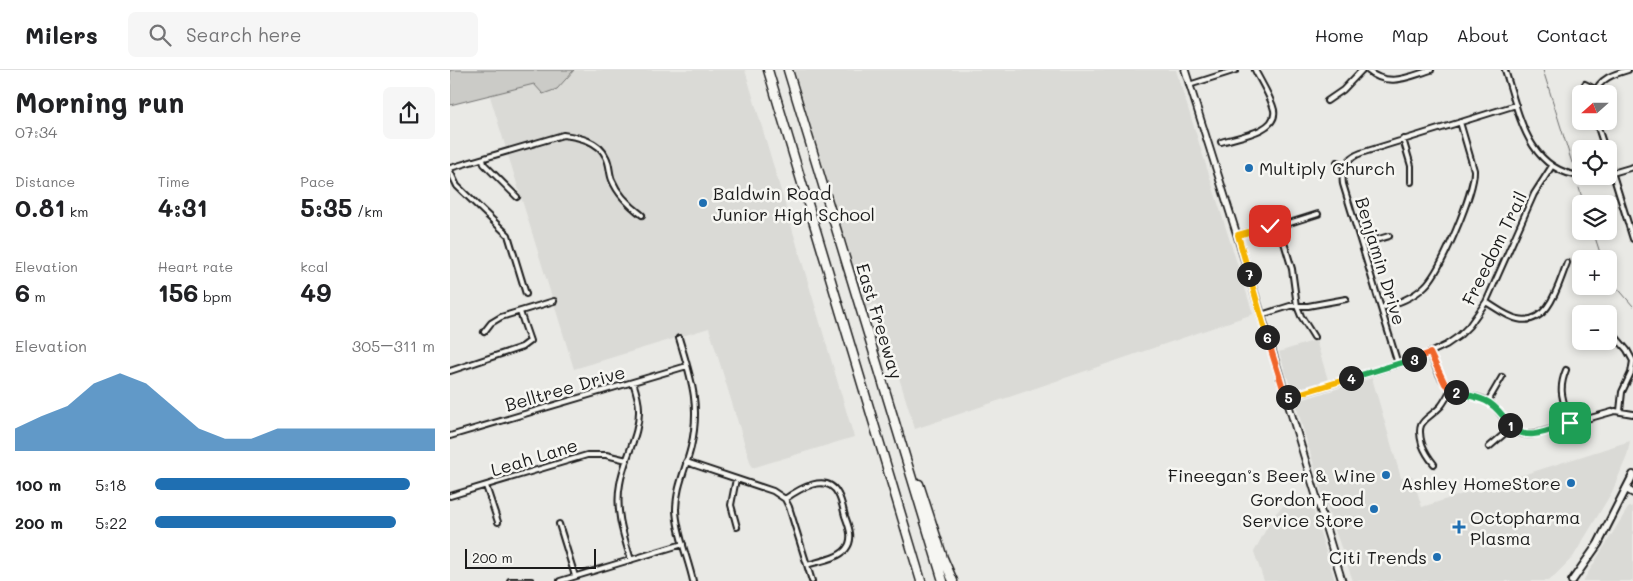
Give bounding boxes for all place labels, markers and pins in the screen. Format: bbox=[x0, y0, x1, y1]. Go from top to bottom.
place label: Multiply Church bbox=[1259, 156, 1395, 180]
marker: Multiply Church bbox=[1243, 162, 1255, 174]
place label: Baldwin Road Junior High School bbox=[713, 181, 875, 226]
marker: Baldwin Road Junior High School bbox=[697, 197, 709, 209]
pin bbox=[1249, 205, 1291, 247]
pin: 7 bbox=[1236, 262, 1262, 286]
pin: 6 bbox=[1254, 324, 1280, 350]
pin: 3 bbox=[1402, 346, 1426, 372]
pin: 4 bbox=[1338, 366, 1364, 390]
pin: 2 bbox=[1444, 380, 1468, 404]
pin: 5 bbox=[1276, 384, 1300, 410]
pin bbox=[1549, 402, 1591, 444]
pin: 1 bbox=[1498, 412, 1522, 438]
place label: Fineegan’s Beer & Wine bbox=[1168, 463, 1376, 487]
marker: Fineegan’s Beer & Wine bbox=[1380, 469, 1392, 481]
place label: Ashley HomeStore bbox=[1401, 471, 1561, 495]
marker: Ashley HomeStore bbox=[1565, 477, 1577, 489]
place label: Gordon Food Service Store bbox=[1242, 487, 1364, 532]
marker: Gordon Food Service Store bbox=[1368, 503, 1380, 515]
place label: Octopharma Plasma bbox=[1470, 505, 1581, 550]
marker: Octopharma Plasma bbox=[1452, 520, 1466, 534]
place label: Citi Trends bbox=[1329, 545, 1427, 569]
marker: Citi Trends bbox=[1431, 551, 1443, 563]

